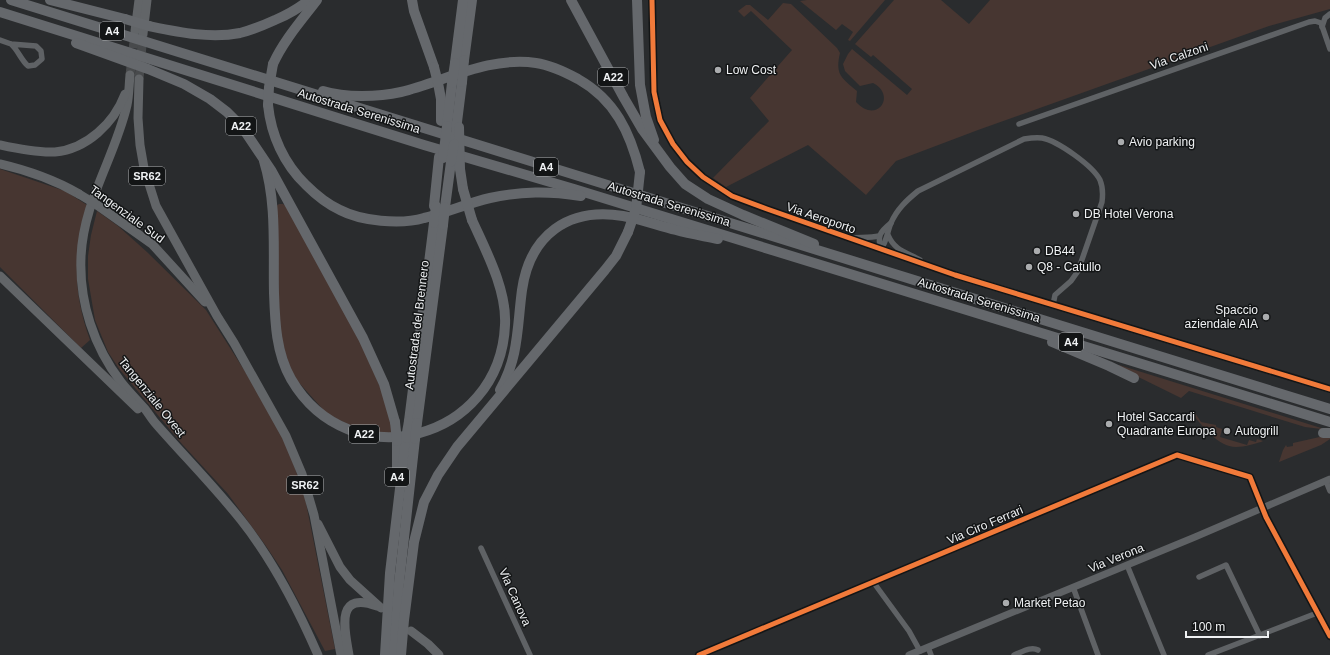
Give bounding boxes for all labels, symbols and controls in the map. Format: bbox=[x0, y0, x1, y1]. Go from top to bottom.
road number: A4 bbox=[100, 22, 124, 40]
street label: Via Calzoni bbox=[1148, 40, 1210, 72]
place label: Low Cost bbox=[726, 63, 777, 77]
marker: Low Cost bbox=[713, 65, 723, 75]
road number: A22 bbox=[598, 68, 628, 86]
street label: Autostrada Serenissima bbox=[296, 86, 422, 136]
road number: A22 bbox=[226, 117, 256, 135]
place label: Avio parking bbox=[1129, 135, 1195, 149]
marker: Avio parking bbox=[1116, 137, 1126, 147]
road number: A4 bbox=[534, 158, 558, 176]
road number: SR62 bbox=[129, 167, 165, 185]
street label: Autostrada Serenissima bbox=[606, 179, 732, 229]
street label: Tangenziale Sud bbox=[87, 182, 167, 246]
street label: Via Aeroporto bbox=[784, 200, 858, 237]
place label: DB Hotel Verona bbox=[1084, 207, 1174, 221]
marker: DB Hotel Verona bbox=[1071, 209, 1081, 219]
place label: DB44 bbox=[1045, 244, 1075, 258]
marker: DB44 bbox=[1032, 246, 1042, 256]
street label: Autostrada del Brennero bbox=[402, 259, 432, 390]
place label: Q8 - Catullo bbox=[1037, 260, 1101, 274]
marker: Q8 - Catullo bbox=[1024, 262, 1034, 272]
street label: Autostrada Serenissima bbox=[916, 275, 1042, 325]
place label: Spaccio aziendale AIA bbox=[1185, 303, 1258, 331]
marker: Spaccio aziendale AIA bbox=[1261, 312, 1271, 322]
road number: A4 bbox=[1059, 333, 1083, 351]
street label: Tangenziale Ovest bbox=[115, 354, 189, 440]
place label: Hotel Saccardi Quadrante Europa bbox=[1117, 410, 1216, 438]
marker: Hotel Saccardi Quadrante Europa bbox=[1104, 419, 1114, 429]
place label: Autogrill bbox=[1235, 424, 1278, 438]
road number: A22 bbox=[349, 425, 379, 443]
marker: Autogrill bbox=[1222, 426, 1232, 436]
road number: A4 bbox=[385, 468, 409, 486]
road number: SR62 bbox=[287, 476, 323, 494]
street label: Via Ciro Ferrari bbox=[945, 503, 1025, 547]
street label: Via Verona bbox=[1086, 540, 1146, 575]
street label: Via Canova bbox=[496, 566, 534, 628]
place label: Market Petao bbox=[1014, 596, 1086, 610]
marker: Market Petao bbox=[1001, 598, 1011, 608]
scale bar bbox=[1186, 613, 1268, 639]
text: 100 m bbox=[1192, 620, 1225, 634]

